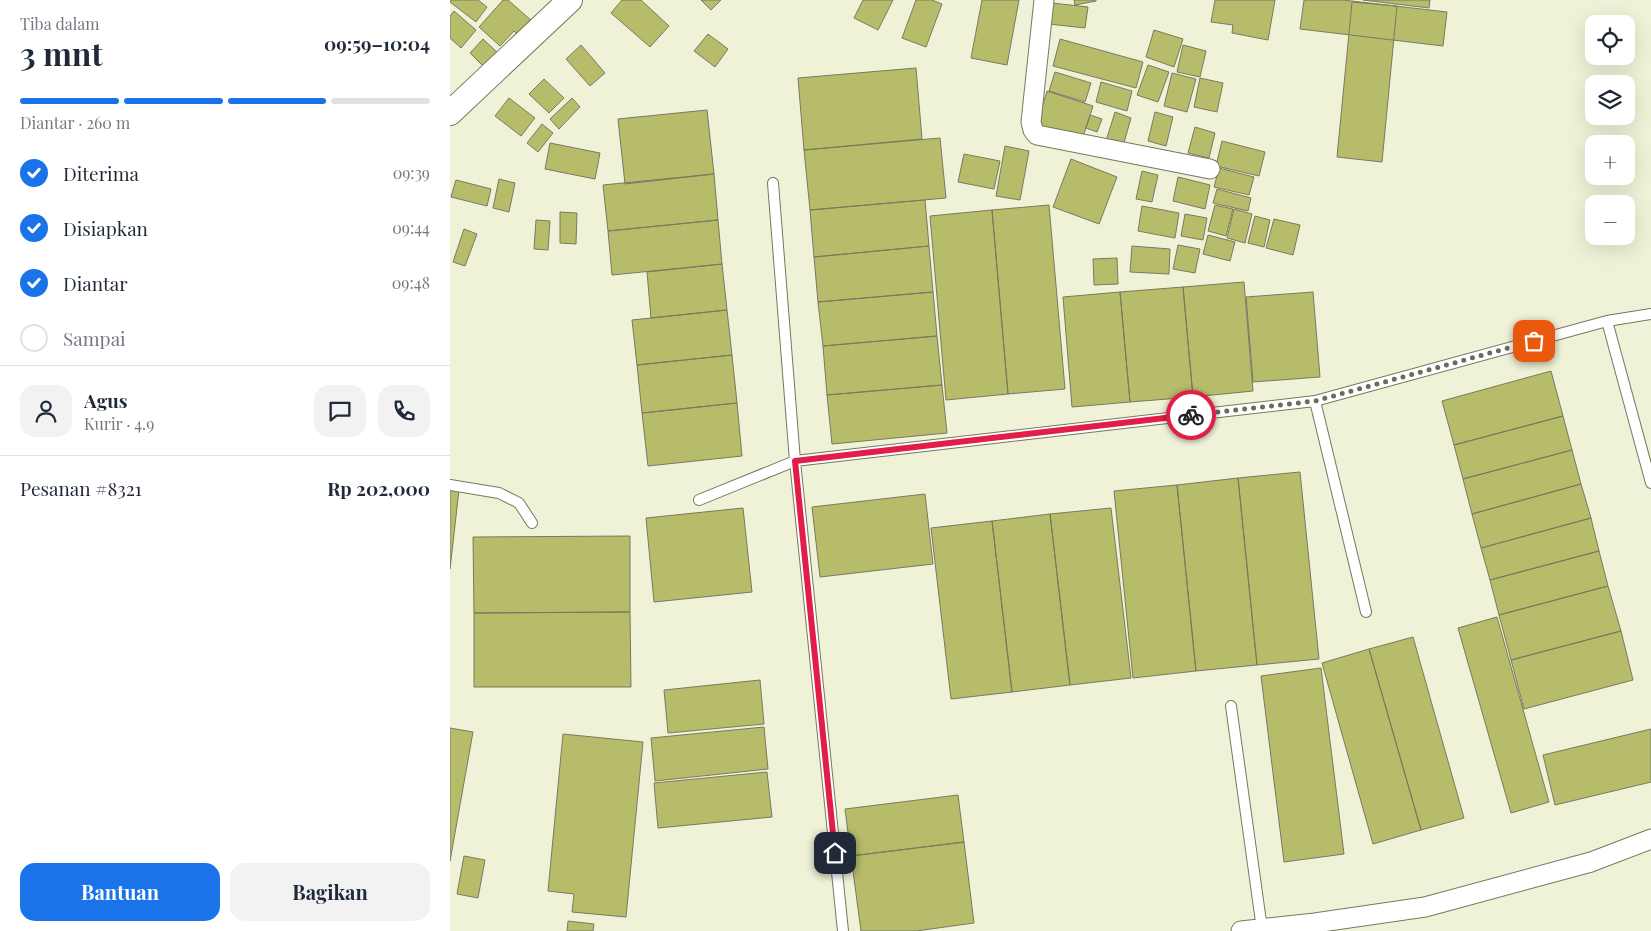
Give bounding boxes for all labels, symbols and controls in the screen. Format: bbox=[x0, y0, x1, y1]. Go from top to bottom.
text: Tiba dalam bbox=[20, 13, 99, 34]
map controls bbox=[1585, 15, 1635, 245]
button: locate bbox=[1585, 15, 1635, 65]
text: 09:59–10:04 bbox=[324, 30, 430, 56]
text: 3 mnt bbox=[20, 31, 103, 74]
button: layers bbox=[1585, 75, 1635, 125]
text: Diantar · 260 m bbox=[20, 112, 130, 133]
button: + bbox=[1585, 135, 1635, 185]
icon: check bbox=[20, 159, 48, 187]
text: Diterima bbox=[63, 160, 139, 186]
text: 09:39 bbox=[393, 162, 430, 183]
button: − bbox=[1585, 195, 1635, 245]
icon: check bbox=[20, 214, 48, 242]
text: Disiapkan bbox=[63, 215, 148, 241]
text: 09:44 bbox=[392, 217, 430, 238]
icon: check bbox=[20, 269, 48, 297]
text: Diantar bbox=[63, 270, 128, 296]
text: 09:48 bbox=[392, 272, 430, 293]
pin bbox=[1513, 320, 1555, 362]
text: Sampai bbox=[63, 325, 126, 351]
icon: bag bbox=[1520, 327, 1548, 355]
button: person bbox=[20, 385, 72, 437]
button: chat bbox=[314, 385, 366, 437]
button: phone bbox=[378, 385, 430, 437]
text: Agus bbox=[84, 387, 127, 413]
courier bbox=[1166, 390, 1216, 440]
icon: bike bbox=[1177, 401, 1205, 429]
text: Kurir · 4.9 bbox=[84, 413, 154, 434]
text: Pesanan #8321 bbox=[20, 475, 142, 501]
text: Rp 202,000 bbox=[327, 475, 430, 501]
pin bbox=[814, 832, 856, 874]
icon: home bbox=[821, 839, 849, 867]
button: Bantuan bbox=[20, 863, 220, 921]
button: Bagikan bbox=[230, 863, 430, 921]

